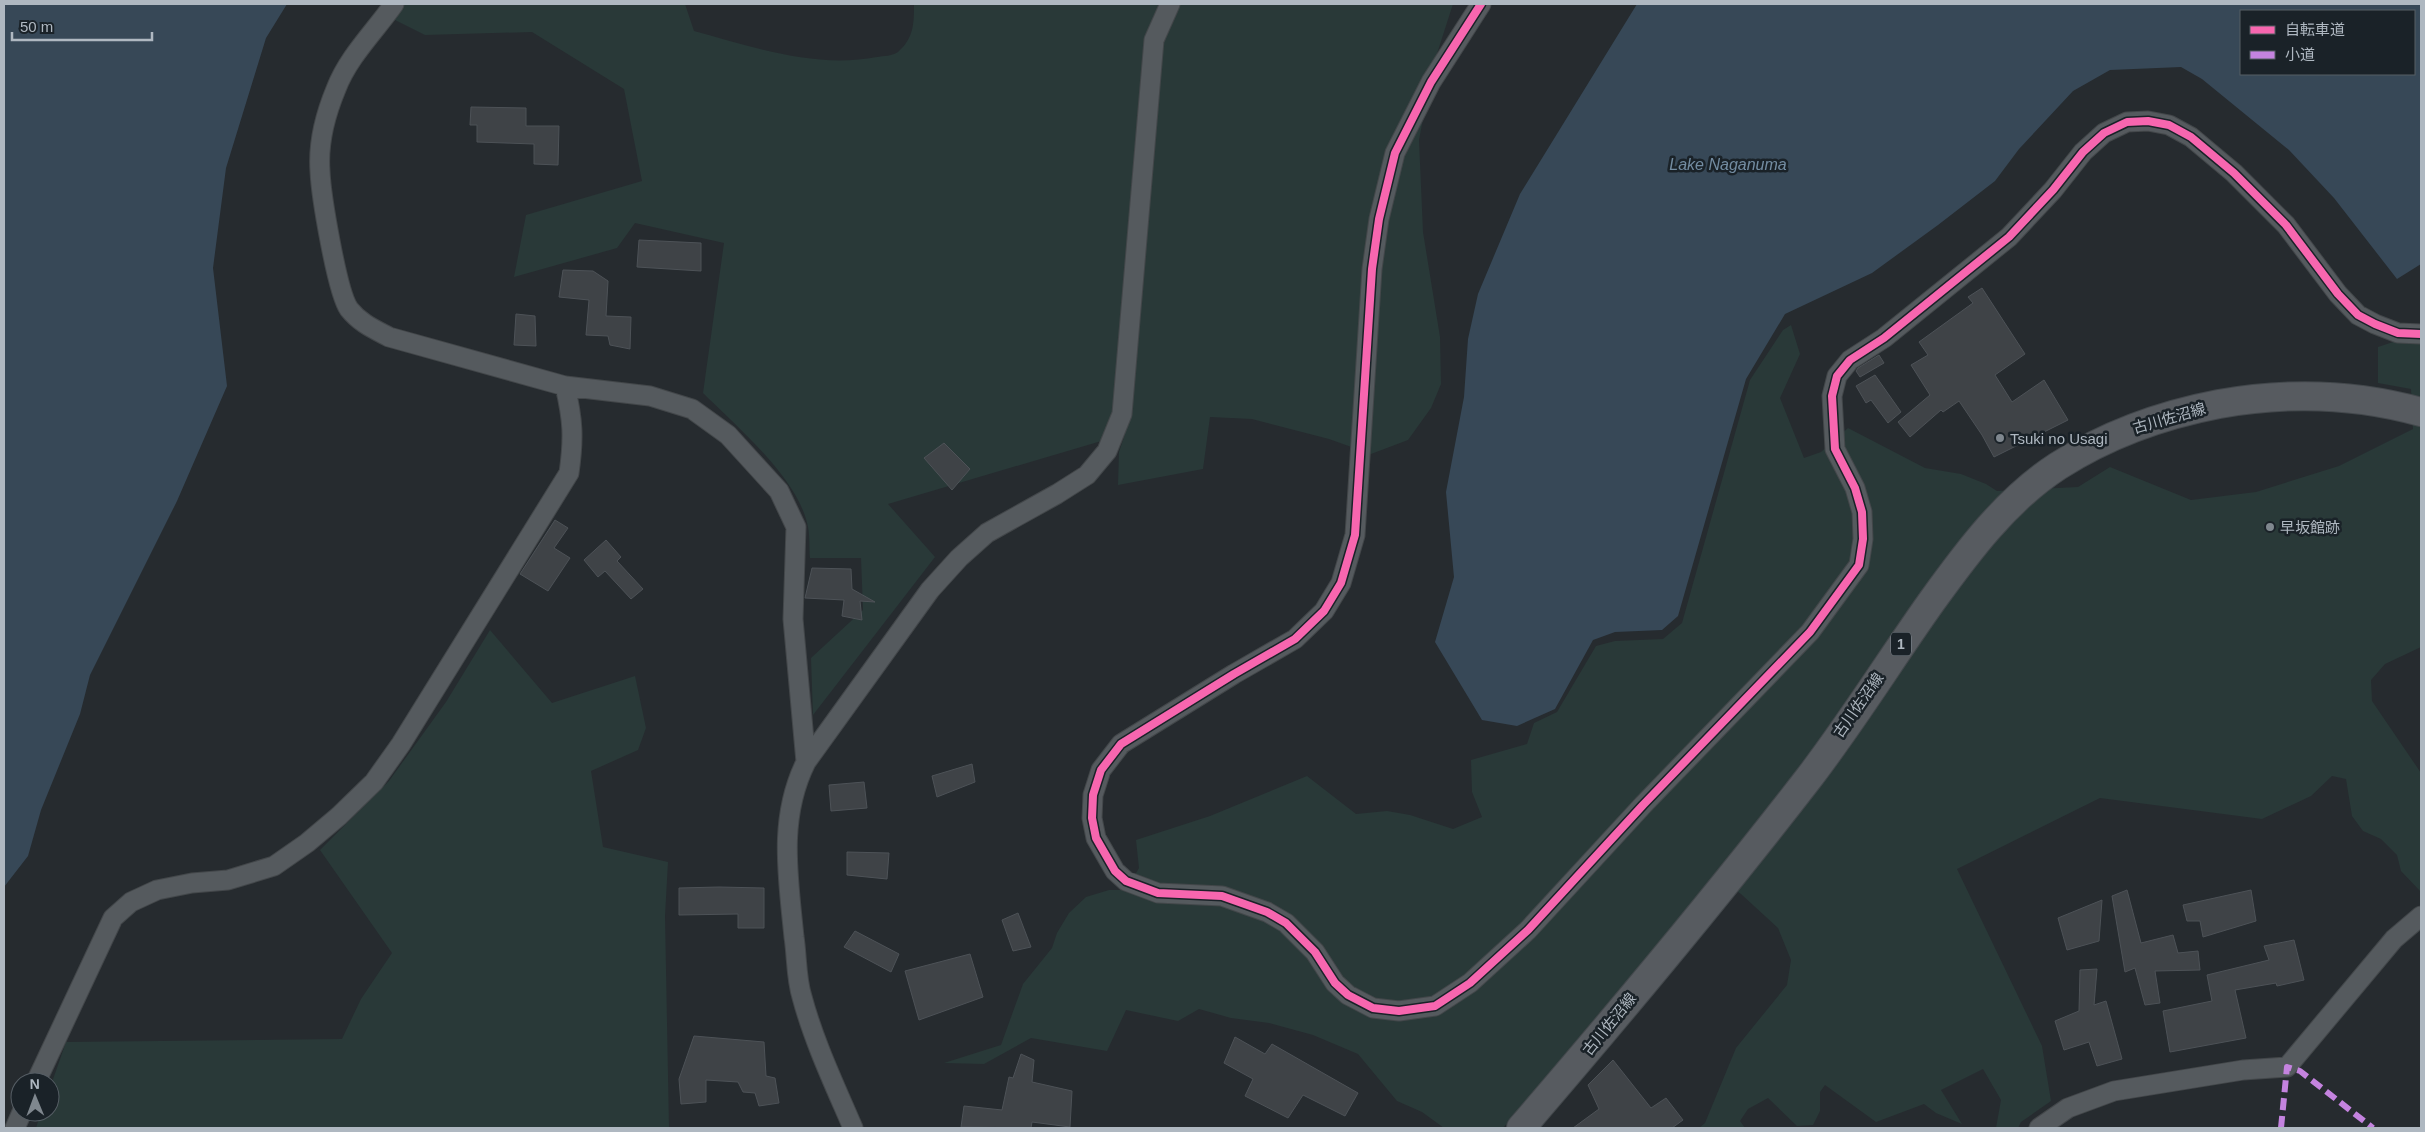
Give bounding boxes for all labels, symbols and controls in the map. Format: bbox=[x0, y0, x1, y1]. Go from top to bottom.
scale bar bbox=[12, 10, 152, 42]
legend bbox=[2240, 10, 2415, 75]
text: 50 m bbox=[20, 18, 53, 35]
text: 自転車道 bbox=[2285, 21, 2345, 38]
text: 小道 bbox=[2285, 46, 2315, 63]
water label: Lake Naganuma bbox=[1669, 156, 1787, 173]
street label: 古川佐沼線 bbox=[2131, 399, 2207, 437]
place label: Tsuki no Usagi bbox=[2010, 430, 2108, 447]
marker: Tsuki no Usagi bbox=[1994, 432, 2006, 444]
place label: 早坂館跡 bbox=[2280, 519, 2340, 536]
marker: 早坂館跡 bbox=[2264, 521, 2276, 533]
road number: 1 bbox=[1891, 633, 1911, 656]
street label: 古川佐沼線 bbox=[1830, 669, 1886, 741]
street label: 古川佐沼線 bbox=[1579, 990, 1639, 1058]
north arrow bbox=[10, 1072, 60, 1122]
text: N bbox=[30, 1076, 40, 1092]

